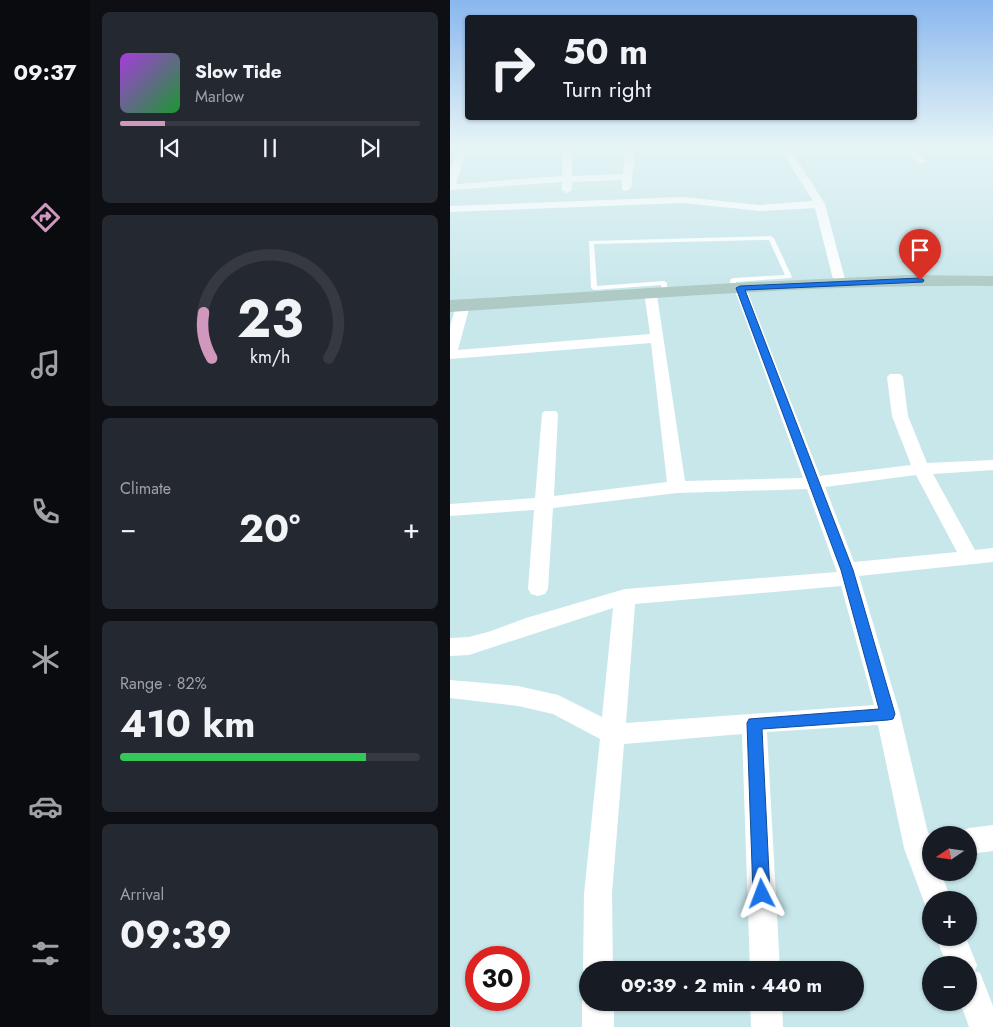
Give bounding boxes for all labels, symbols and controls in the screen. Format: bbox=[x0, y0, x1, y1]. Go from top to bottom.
text: 50 m bbox=[563, 27, 648, 77]
icon: right bbox=[480, 35, 545, 100]
text: 09:37 bbox=[14, 56, 76, 88]
text: Slow Tide bbox=[195, 58, 282, 85]
text: Turn right bbox=[563, 73, 651, 105]
text: Marlow bbox=[195, 85, 244, 108]
icon: previous bbox=[156, 134, 184, 162]
icon: pause bbox=[256, 134, 284, 162]
icon: next bbox=[356, 134, 384, 162]
icon: directions bbox=[28, 200, 63, 235]
pin bbox=[899, 229, 941, 280]
icon: arrive bbox=[906, 236, 934, 264]
text: 23 bbox=[237, 281, 303, 357]
text: km/h bbox=[250, 344, 290, 370]
icon: music bbox=[28, 347, 63, 382]
text: Climate bbox=[120, 477, 171, 500]
icon: phone bbox=[28, 494, 63, 529]
text: 20° bbox=[239, 501, 300, 556]
text: − bbox=[120, 508, 137, 549]
text: + bbox=[403, 508, 420, 549]
icon: climate bbox=[28, 642, 63, 677]
text: Range · 82% bbox=[120, 672, 207, 695]
text: 410 km bbox=[120, 696, 256, 751]
icon: car bbox=[28, 789, 63, 824]
north arrow bbox=[922, 826, 978, 881]
map controls bbox=[922, 826, 977, 1011]
position arrow bbox=[735, 867, 787, 919]
text: Arrival bbox=[120, 883, 164, 906]
button: + bbox=[922, 891, 977, 946]
text: 09:39 bbox=[120, 907, 232, 962]
icon: filters bbox=[28, 936, 63, 971]
speed limit sign: 30 bbox=[465, 946, 530, 1011]
button: − bbox=[922, 956, 977, 1011]
text: 09:39 · 2 min · 440 m bbox=[621, 972, 822, 999]

